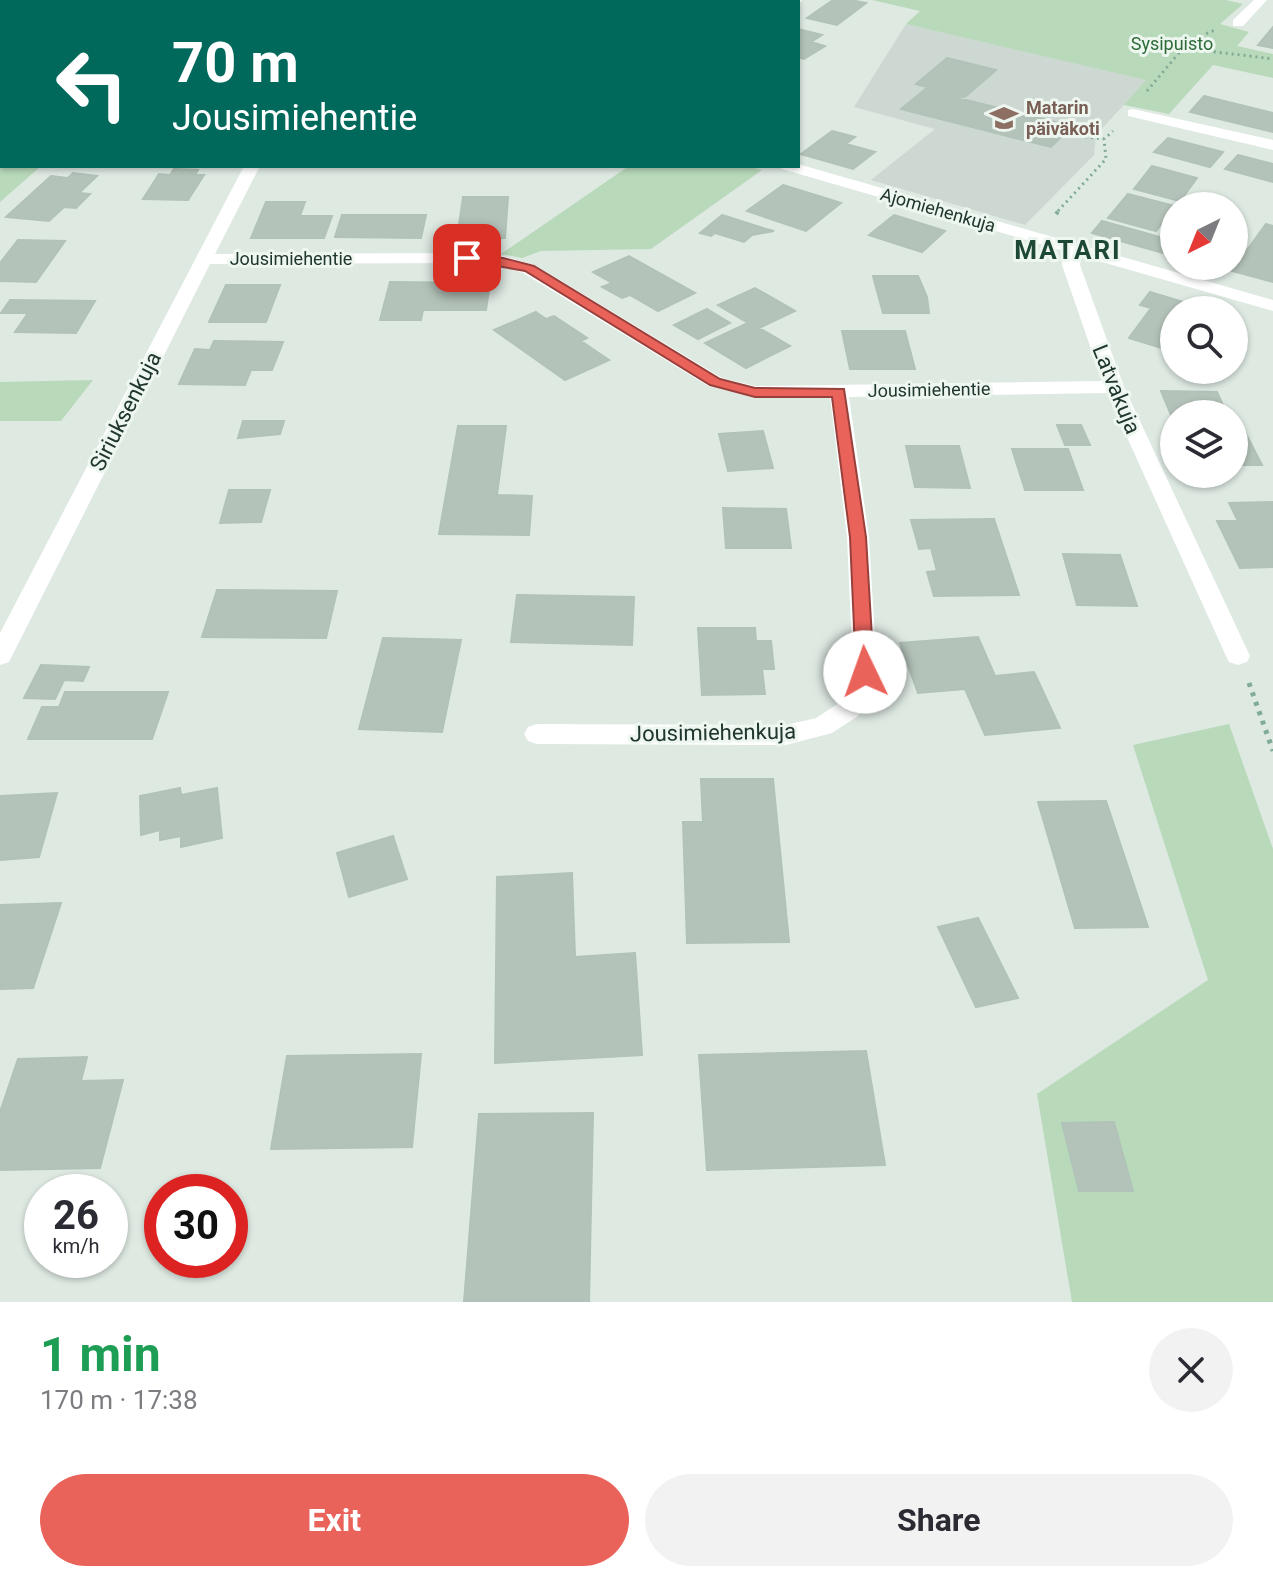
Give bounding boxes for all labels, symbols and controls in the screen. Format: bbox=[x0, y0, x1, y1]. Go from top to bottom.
text: 70 m bbox=[172, 30, 299, 96]
icon: left bbox=[40, 32, 144, 136]
park label: Sysipuisto bbox=[1131, 33, 1213, 54]
text: Jousimiehentie bbox=[172, 97, 417, 139]
place label: Matarin päiväkoti bbox=[1026, 97, 1100, 139]
school or university icon: Matarin päiväkoti bbox=[989, 103, 1019, 133]
street label: Ajomiehenkuja bbox=[878, 183, 998, 236]
north arrow bbox=[1160, 192, 1248, 280]
map controls bbox=[1160, 192, 1248, 488]
pin bbox=[433, 224, 501, 292]
district label: MATARI bbox=[1014, 235, 1122, 265]
icon: arrive bbox=[445, 236, 489, 280]
street label: Jousimiehentie bbox=[230, 248, 352, 269]
button: search bbox=[1160, 296, 1248, 384]
street label: Latvakuja bbox=[1087, 341, 1146, 437]
street label: Siriuksenkuja bbox=[85, 348, 166, 475]
street label: Jousimiehentie bbox=[867, 378, 991, 401]
button: layers bbox=[1160, 400, 1248, 488]
position arrow bbox=[823, 630, 907, 714]
street label: Jousimiehenkuja bbox=[630, 719, 796, 746]
speed limit sign: 30 bbox=[144, 1174, 248, 1278]
text: 26 bbox=[53, 1192, 99, 1239]
text: km/h bbox=[53, 1234, 99, 1258]
text: 1 min bbox=[40, 1326, 161, 1383]
button: close bbox=[1149, 1328, 1233, 1412]
text: 170 m · 17:38 bbox=[40, 1385, 198, 1415]
button: Exit bbox=[40, 1474, 629, 1566]
button: Share bbox=[645, 1474, 1233, 1566]

